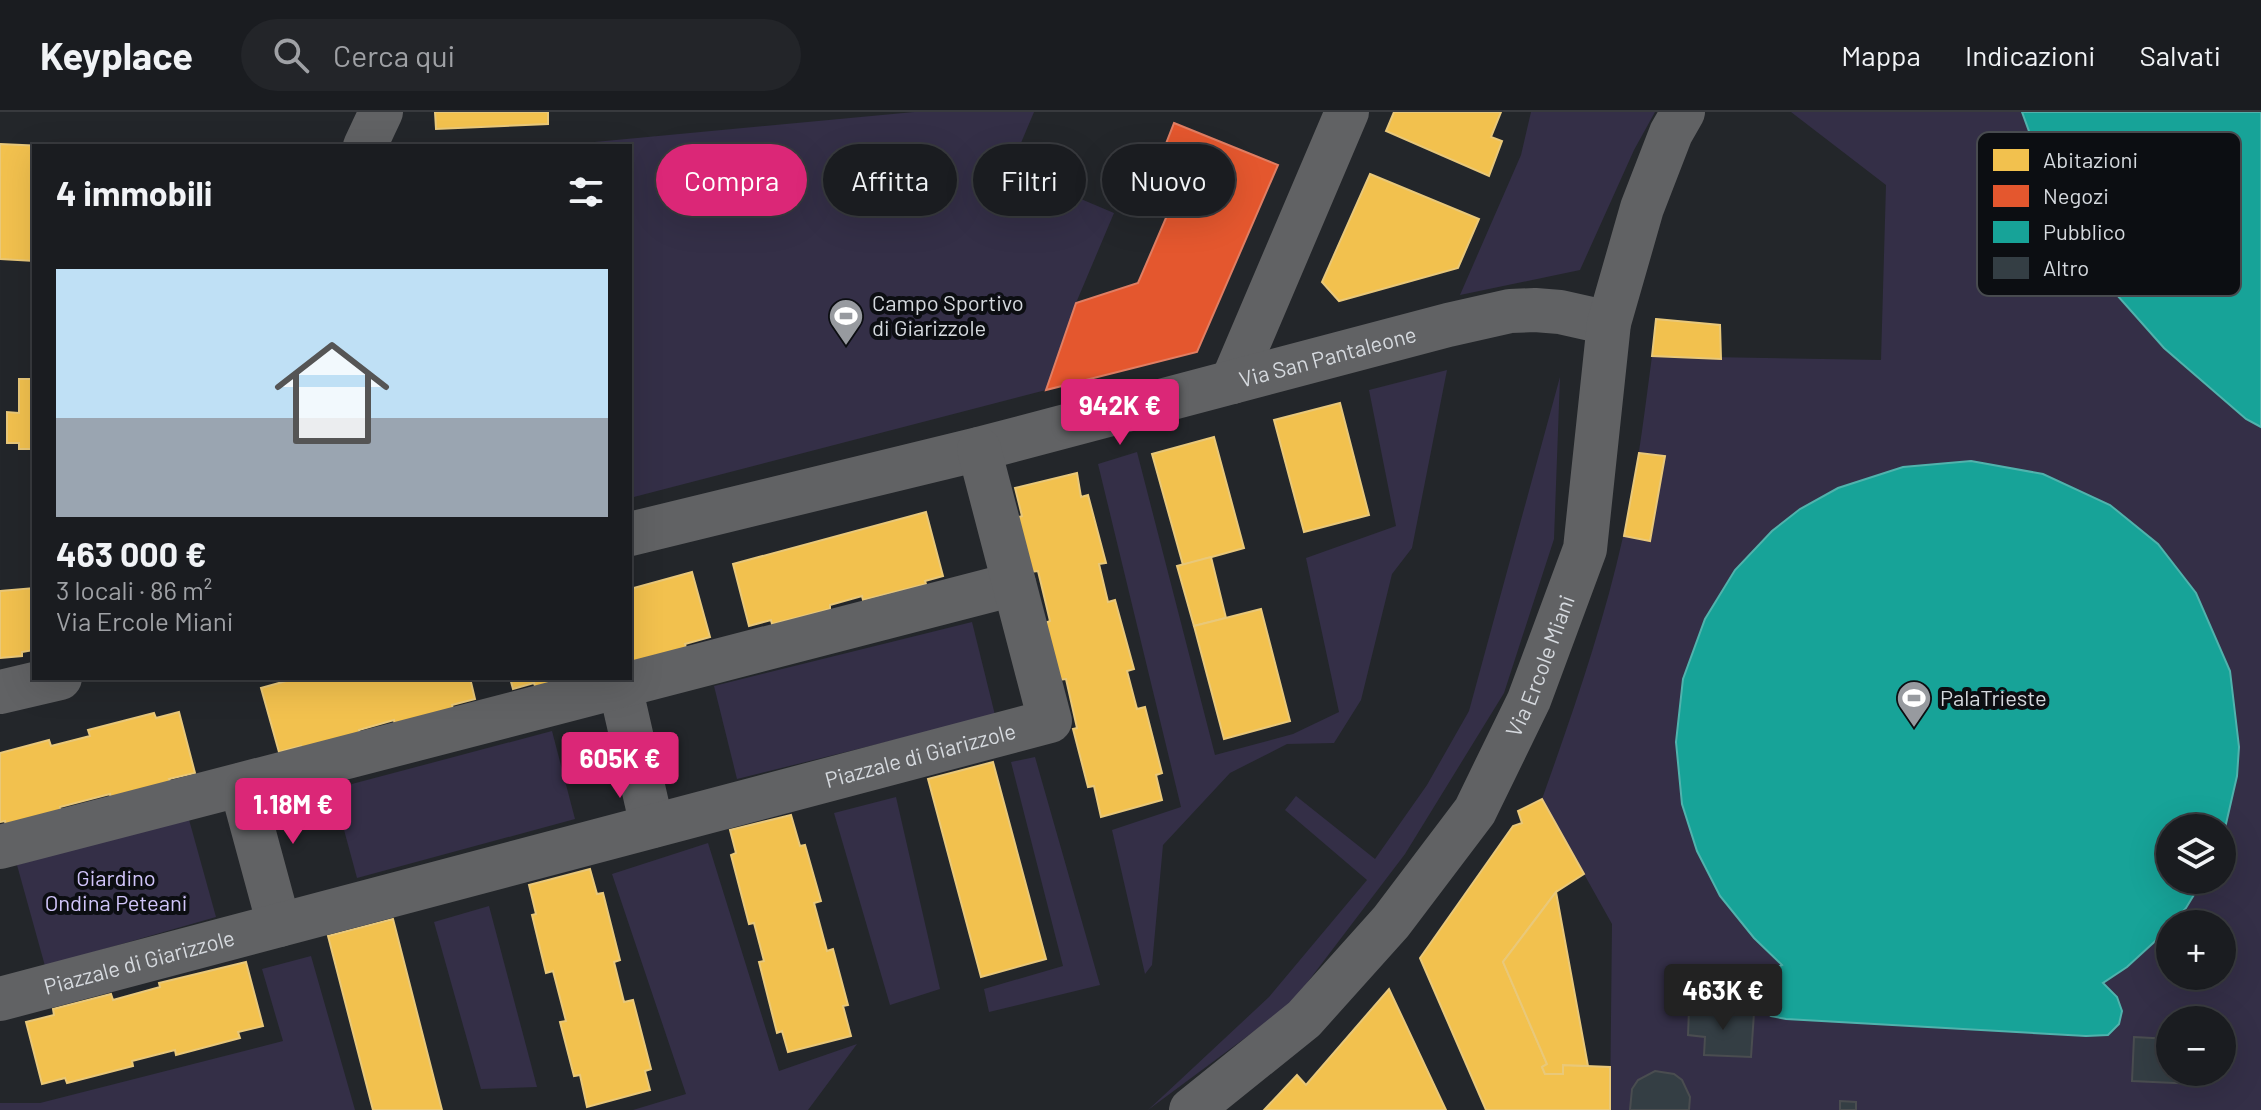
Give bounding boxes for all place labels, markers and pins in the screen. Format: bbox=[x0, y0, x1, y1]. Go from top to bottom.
place label: Campo Sportivo di Giarizzole bbox=[872, 289, 1024, 340]
sports icon: Campo Sportivo di Giarizzole bbox=[827, 297, 865, 347]
pin: 942K € bbox=[1055, 379, 1185, 447]
sports icon: PalaTrieste bbox=[1895, 679, 1933, 729]
place label: PalaTrieste bbox=[1940, 684, 2047, 710]
pin: 605K € bbox=[555, 732, 685, 800]
pin: 1.18M € bbox=[219, 778, 367, 846]
pin: 463K € bbox=[1658, 964, 1788, 1032]

